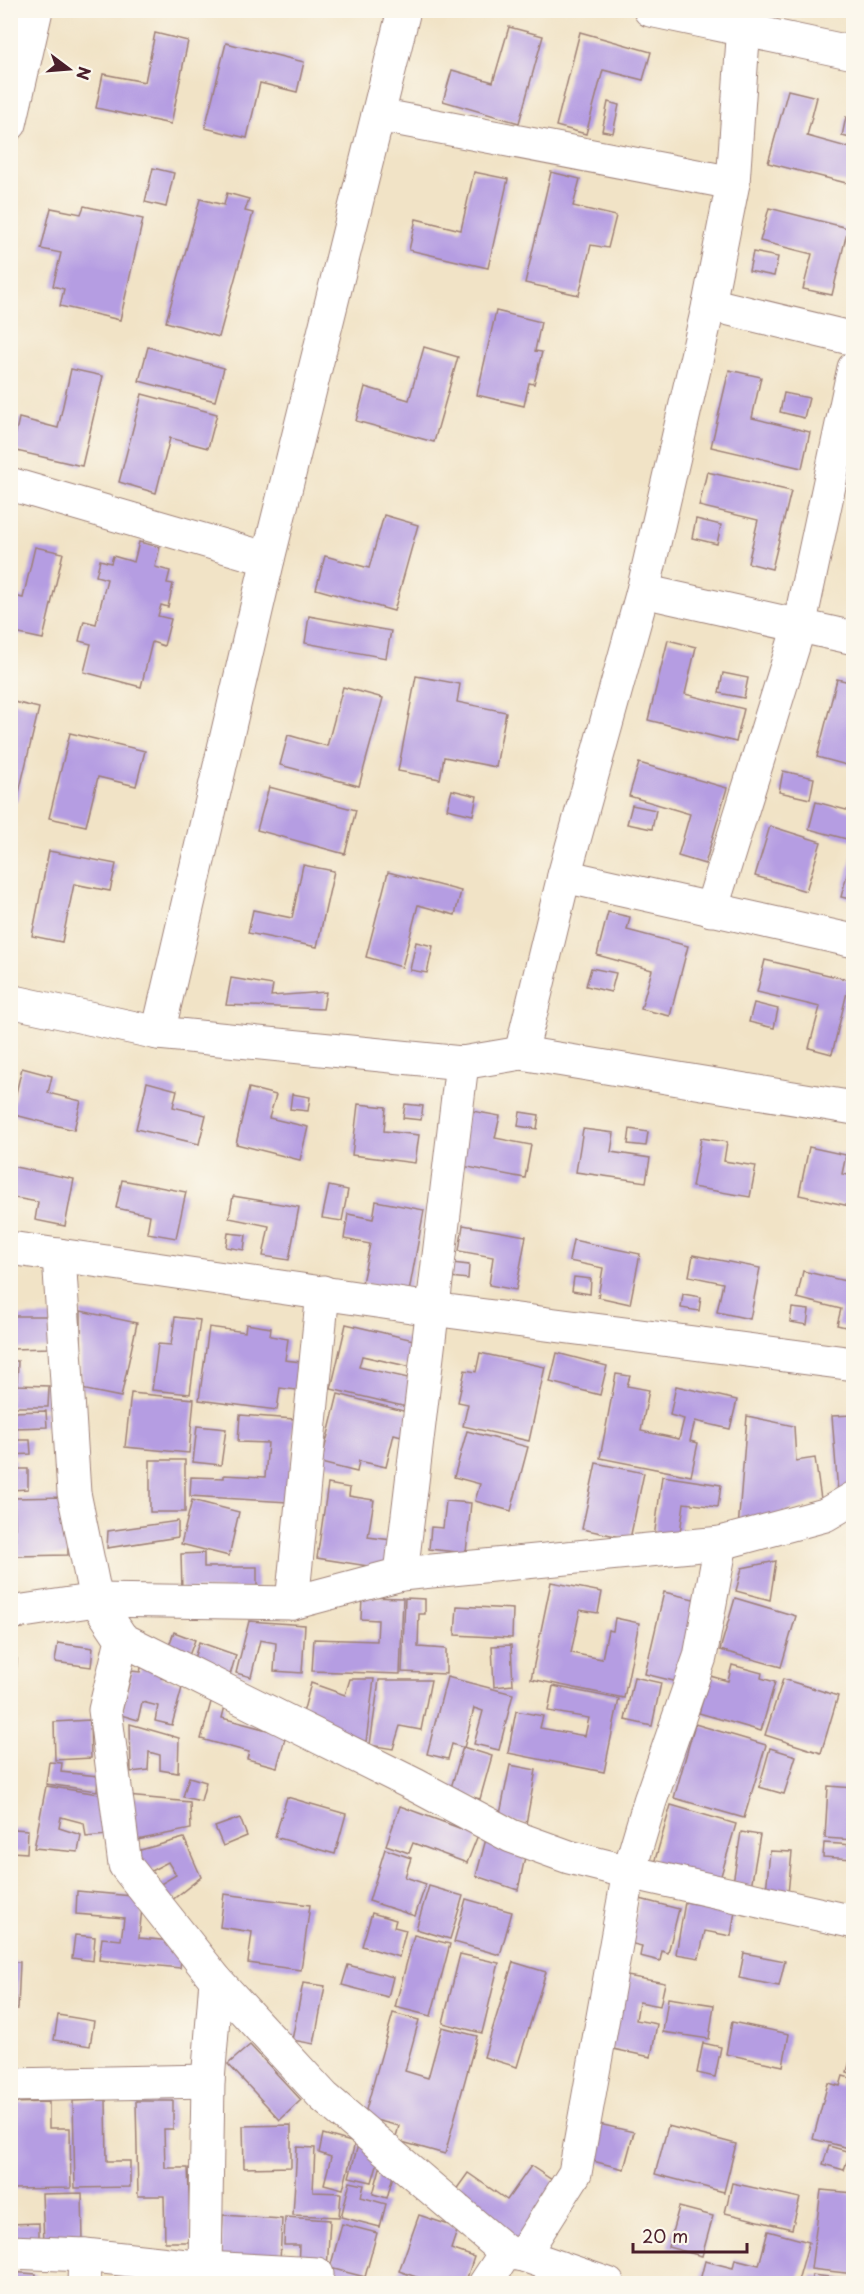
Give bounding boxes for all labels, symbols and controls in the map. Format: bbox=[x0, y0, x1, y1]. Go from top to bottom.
north arrow bbox=[39, 39, 99, 99]
text: N bbox=[71, 64, 98, 83]
scale bar bbox=[633, 2216, 747, 2254]
text: 20 m bbox=[642, 2222, 688, 2249]

